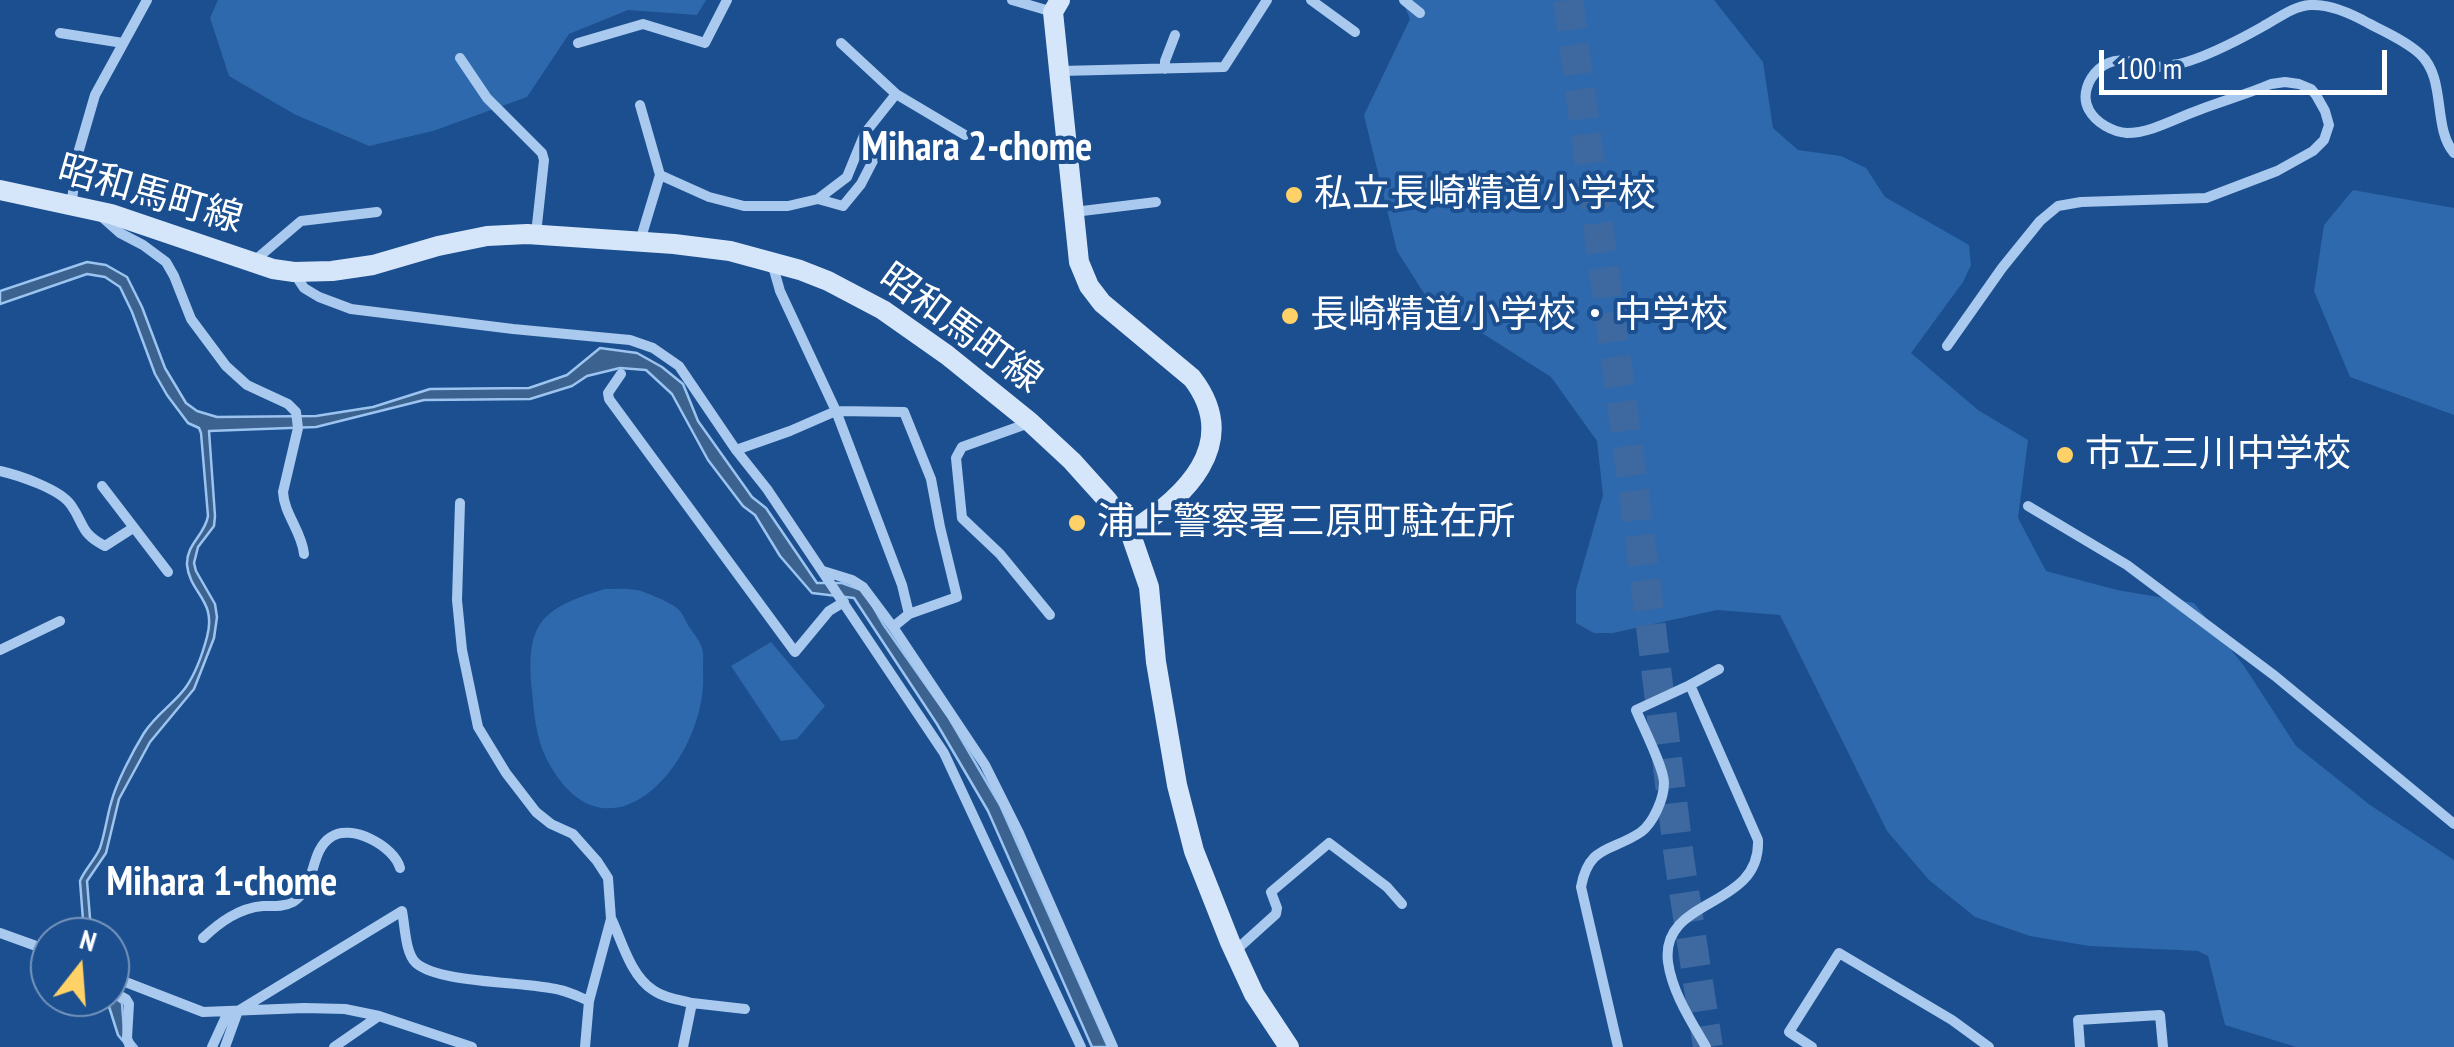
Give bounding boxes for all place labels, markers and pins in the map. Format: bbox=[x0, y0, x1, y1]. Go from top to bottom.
place label: 私立長崎精道小学校 bbox=[1314, 172, 1656, 218]
marker: 私立長崎精道小学校 bbox=[1283, 184, 1305, 206]
place label: 長崎精道小学校・中学校 bbox=[1310, 293, 1728, 339]
marker: 長崎精道小学校・中学校 bbox=[1279, 305, 1301, 327]
place label: 市立三川中学校 bbox=[2085, 432, 2351, 478]
marker: 市立三川中学校 bbox=[2054, 444, 2076, 466]
place label: 浦上警察署三原町駐在所 bbox=[1097, 500, 1515, 546]
marker: 浦上警察署三原町駐在所 bbox=[1066, 512, 1088, 534]

